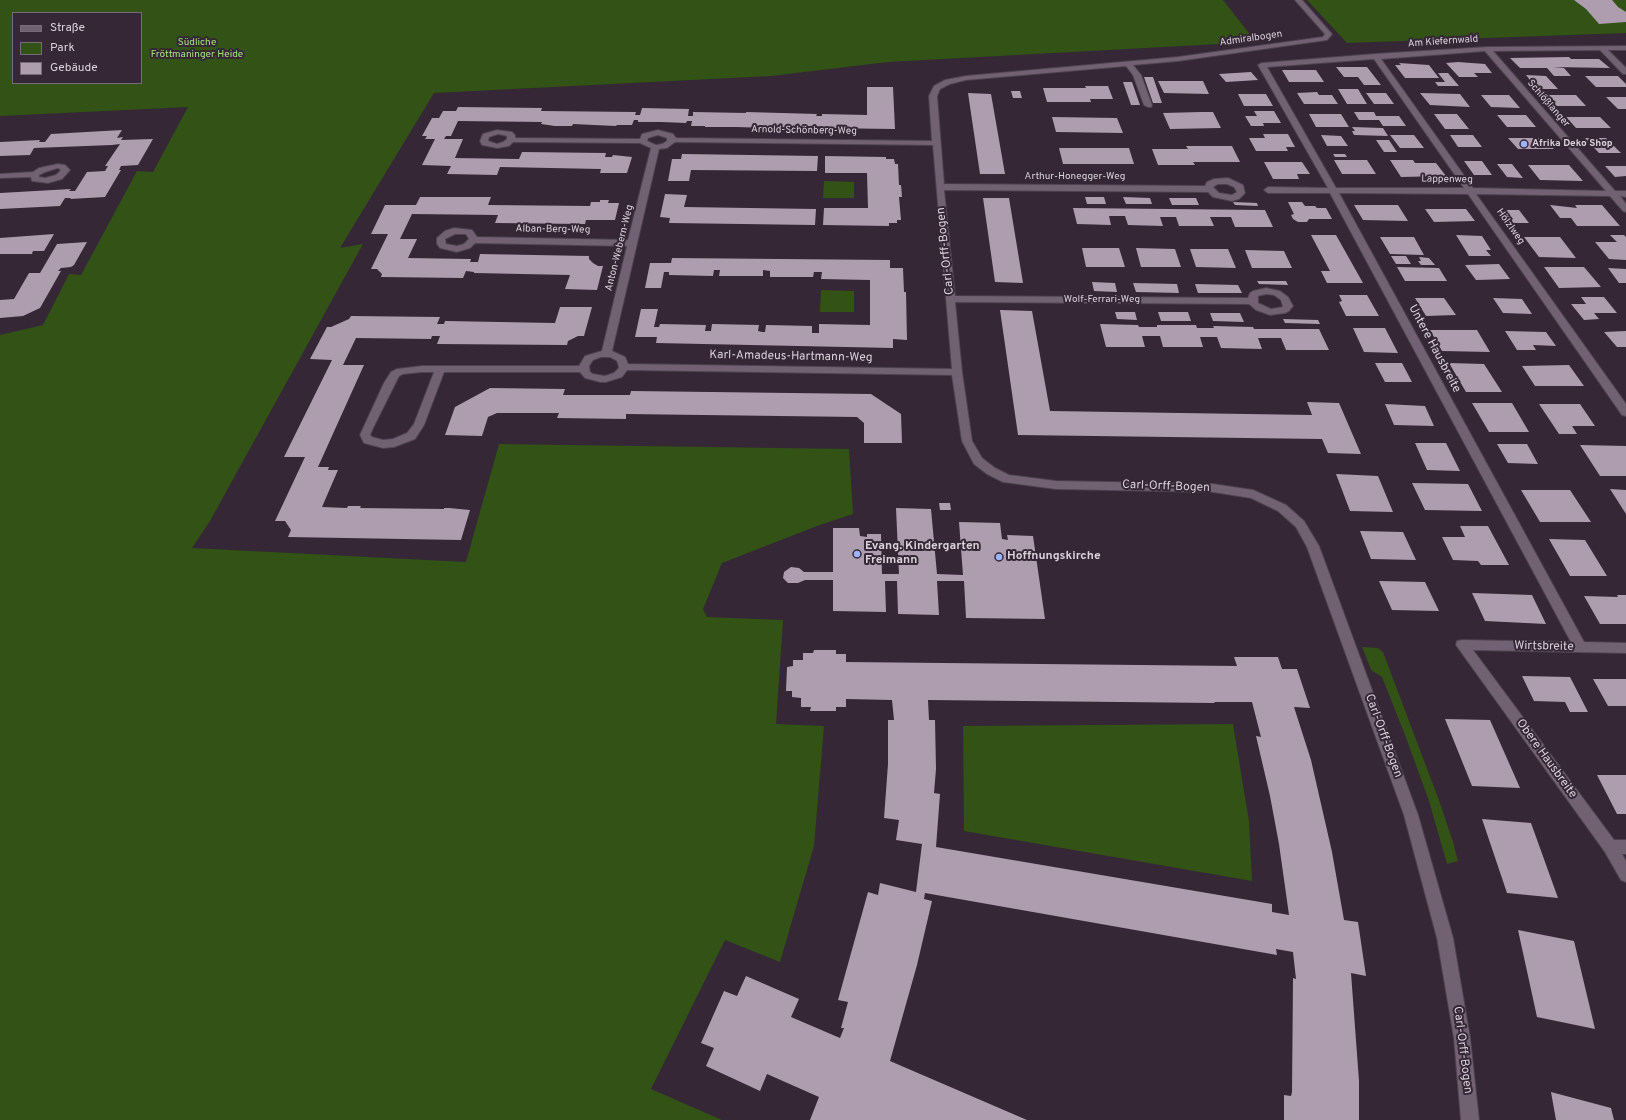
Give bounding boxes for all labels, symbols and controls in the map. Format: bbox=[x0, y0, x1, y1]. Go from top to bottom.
legend bbox=[12, 12, 142, 84]
text: Straße bbox=[50, 20, 85, 36]
street label: Admiralbogen bbox=[1219, 29, 1283, 49]
street label: Am Kiefernwald bbox=[1407, 34, 1479, 50]
park label: Südliche Fröttmaninger Heide bbox=[151, 37, 243, 60]
text: Park bbox=[50, 40, 75, 56]
text: Gebäude bbox=[50, 60, 98, 76]
street label: Schlößlanger bbox=[1524, 78, 1572, 130]
street label: Arnold-Schönberg-Weg bbox=[751, 124, 857, 138]
place label: Afrika Deko Shop bbox=[1532, 138, 1613, 150]
marker: Afrika Deko Shop bbox=[1519, 139, 1529, 149]
street label: Arthur-Honegger-Weg bbox=[1025, 171, 1125, 183]
street label: Lappenweg bbox=[1421, 174, 1473, 186]
street label: Anton-Webern-Weg bbox=[603, 204, 637, 292]
street label: Carl-Orff-Bogen bbox=[934, 207, 958, 295]
street label: Hölzlweg bbox=[1493, 207, 1527, 247]
street label: Alban-Berg-Weg bbox=[516, 223, 590, 237]
street label: Wolf-Ferrari-Weg bbox=[1064, 294, 1140, 306]
street label: Untere Hausbreite bbox=[1405, 303, 1463, 395]
street label: Karl-Amadeus-Hartmann-Weg bbox=[709, 348, 873, 366]
street label: Carl-Orff-Bogen bbox=[1122, 478, 1210, 496]
place label: Evang. Kindergarten Freimann bbox=[865, 540, 980, 568]
marker: Evang. Kindergarten Freimann bbox=[852, 549, 862, 559]
place label: Hoffnungskirche bbox=[1007, 550, 1101, 564]
marker: Hoffnungskirche bbox=[994, 552, 1004, 562]
street label: Wirtsbreite bbox=[1514, 639, 1574, 655]
street label: Carl-Orff-Bogen bbox=[1361, 692, 1405, 780]
street label: Obere Hausbreite bbox=[1513, 717, 1579, 801]
street label: Carl-Orff-Bogen bbox=[1449, 1006, 1475, 1094]

